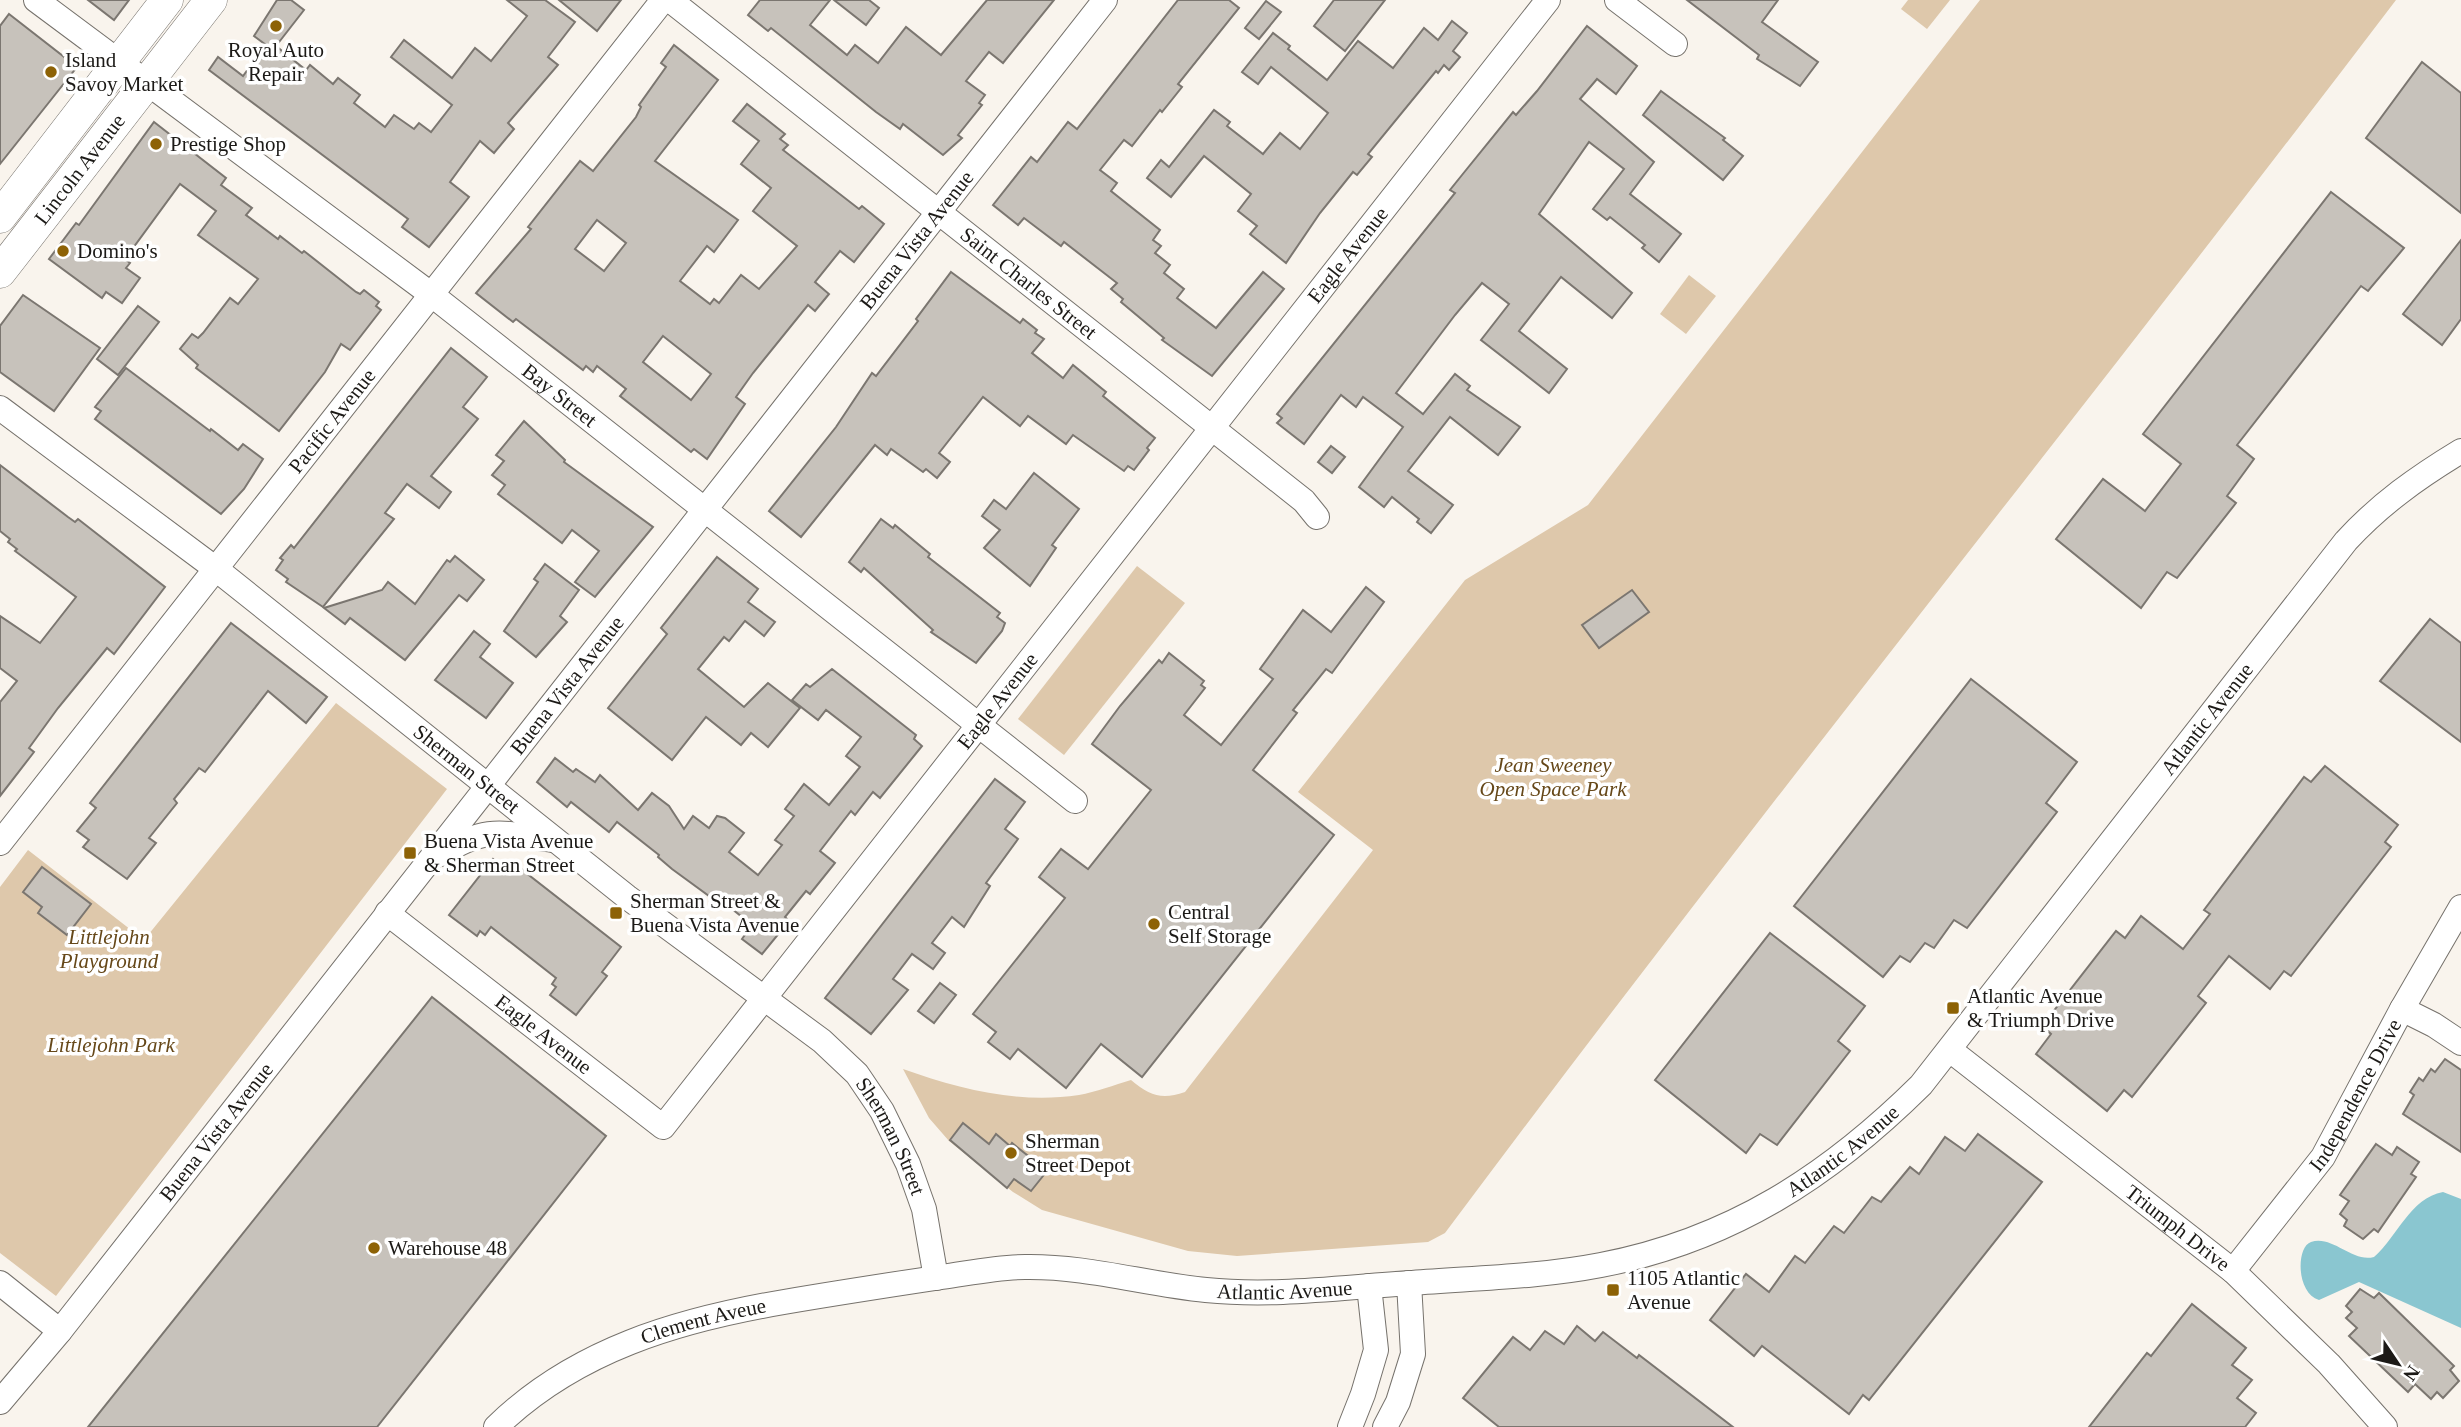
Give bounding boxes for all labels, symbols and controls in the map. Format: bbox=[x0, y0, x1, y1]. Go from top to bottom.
marker: Royal Auto Repair bbox=[268, 18, 284, 34]
place label: Royal Auto Repair bbox=[228, 38, 324, 86]
place label: Island Savoy Market bbox=[65, 48, 184, 96]
marker: Island Savoy Market bbox=[43, 64, 59, 80]
street label: Lincoln Avenue bbox=[29, 109, 130, 229]
place label: Prestige Shop bbox=[170, 132, 286, 156]
marker: Prestige Shop bbox=[148, 136, 164, 152]
street label: Buena Vista Avenue bbox=[855, 166, 978, 314]
street label: Eagle Avenue bbox=[1303, 202, 1393, 308]
street label: Saint Charles Street bbox=[956, 222, 1102, 344]
place label: Domino's bbox=[77, 239, 158, 263]
marker: Domino's bbox=[55, 243, 71, 259]
street label: Bay Street bbox=[517, 359, 602, 432]
street label: Pacific Avenue bbox=[284, 364, 380, 478]
street label: Buena Vista Avenue bbox=[505, 611, 629, 759]
street label: Eagle Avenue bbox=[952, 648, 1043, 754]
street label: Atlantic Avenue bbox=[2156, 658, 2258, 780]
street label: Sherman Street bbox=[409, 719, 525, 819]
park label: Jean Sweeney Open Space Park bbox=[1480, 753, 1627, 801]
place label: Buena Vista Avenue & Sherman Street bbox=[424, 829, 593, 877]
marker: Buena Vista Avenue & Sherman Street bbox=[402, 845, 418, 861]
place label: Sherman Street & Buena Vista Avenue bbox=[630, 889, 799, 937]
place label: Central Self Storage bbox=[1168, 900, 1271, 948]
marker: Sherman Street & Buena Vista Avenue bbox=[608, 905, 624, 921]
marker: Central Self Storage bbox=[1146, 916, 1162, 932]
park label: Littlejohn Playground bbox=[59, 925, 159, 973]
place label: Atlantic Avenue & Triumph Drive bbox=[1967, 984, 2114, 1032]
street label: Eagle Avenue bbox=[490, 989, 597, 1079]
marker: Atlantic Avenue & Triumph Drive bbox=[1945, 1000, 1961, 1016]
street label: Independence Drive bbox=[2304, 1015, 2406, 1176]
park label: Littlejohn Park bbox=[46, 1033, 176, 1057]
street label: Buena Vista Avenue bbox=[154, 1058, 278, 1206]
street label: Sherman Street bbox=[851, 1073, 930, 1198]
street label: Atlantic Avenue bbox=[1782, 1100, 1904, 1202]
place label: Sherman Street Depot bbox=[1025, 1129, 1131, 1177]
marker: Sherman Street Depot bbox=[1003, 1145, 1019, 1161]
street label: Triumph Drive bbox=[2121, 1180, 2235, 1276]
place label: Warehouse 48 bbox=[388, 1236, 507, 1260]
marker: Warehouse 48 bbox=[366, 1240, 382, 1256]
place label: 1105 Atlantic Avenue bbox=[1627, 1266, 1740, 1314]
street label: Atlantic Avenue bbox=[1216, 1276, 1353, 1304]
marker: 1105 Atlantic Avenue bbox=[1605, 1282, 1621, 1298]
street label: Clement Aveue bbox=[637, 1293, 768, 1349]
north arrow bbox=[2363, 1329, 2433, 1399]
text: N bbox=[2399, 1362, 2424, 1385]

